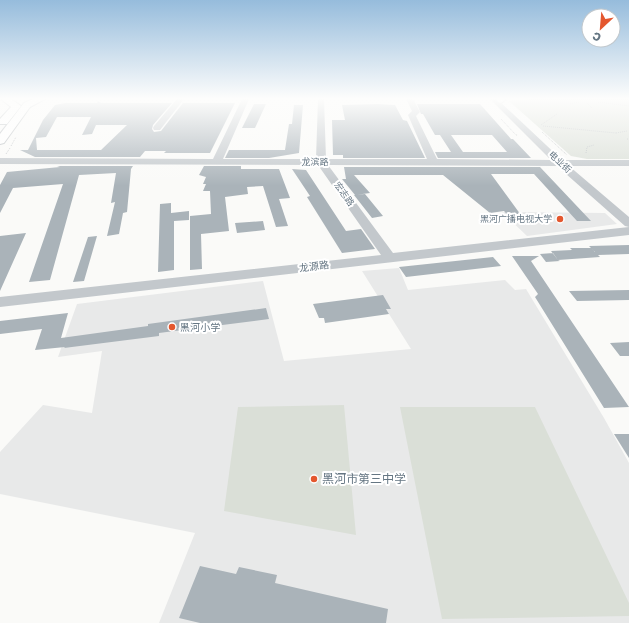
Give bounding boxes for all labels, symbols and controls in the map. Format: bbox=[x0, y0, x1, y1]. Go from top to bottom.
north arrow bbox=[581, 8, 621, 48]
text: С bbox=[590, 30, 603, 45]
street label: 电业街 bbox=[547, 148, 574, 175]
street label: 龙滨路 bbox=[301, 156, 329, 167]
street label: 宏志路 bbox=[332, 180, 357, 208]
place label: 黑河广播电视大学 bbox=[480, 213, 552, 224]
marker: 黑河广播电视大学 bbox=[555, 214, 565, 224]
street label: 龙源路 bbox=[298, 258, 330, 274]
place label: 黑河小学 bbox=[180, 321, 220, 333]
marker: 黑河小学 bbox=[167, 322, 177, 332]
place label: 黑河市第三中学 bbox=[322, 471, 406, 486]
marker: 黑河市第三中学 bbox=[309, 474, 319, 484]

